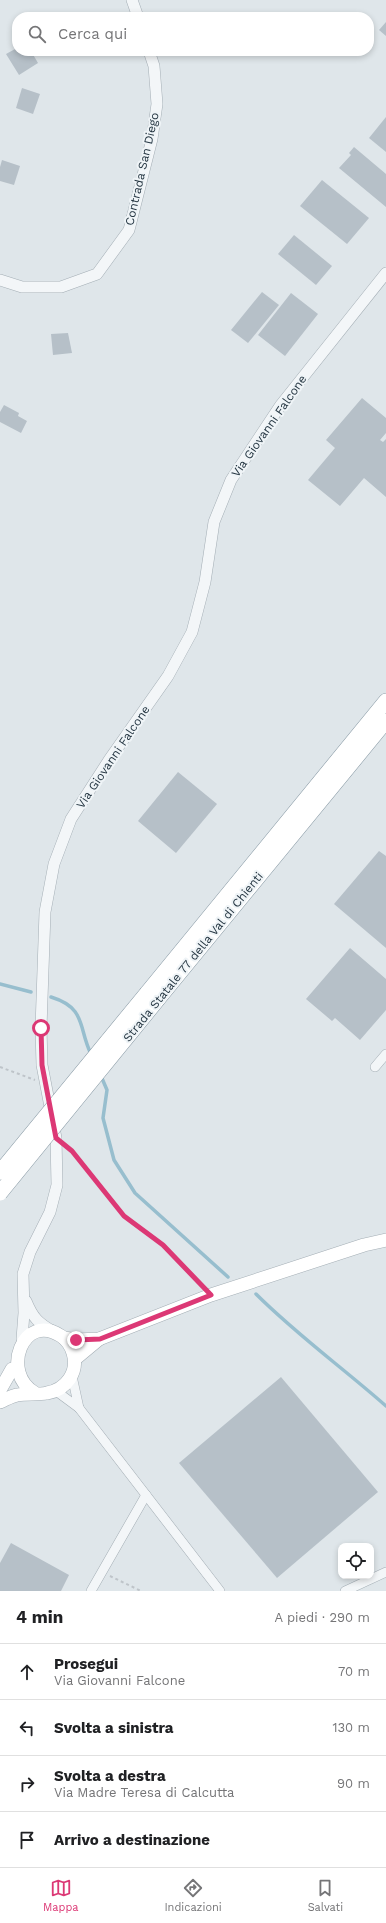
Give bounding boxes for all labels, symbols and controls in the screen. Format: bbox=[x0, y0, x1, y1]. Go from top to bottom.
search box bbox=[12, 12, 374, 56]
icon: search bbox=[26, 23, 48, 45]
text: Cerca qui bbox=[58, 25, 127, 43]
street label: Contrada San Diego bbox=[122, 111, 162, 227]
street label: Via Giovanni Falcone bbox=[229, 372, 310, 480]
street label: Via Giovanni Falcone bbox=[73, 703, 153, 811]
street label: Strada Statale 77 della Val di Chienti bbox=[120, 869, 266, 1045]
route start bbox=[32, 1019, 50, 1037]
route end bbox=[67, 1331, 85, 1349]
map controls bbox=[338, 1543, 374, 1579]
button: locate bbox=[338, 1543, 374, 1579]
text: 4 min bbox=[16, 1607, 63, 1627]
text: A piedi · 290 m bbox=[274, 1610, 370, 1625]
text: Prosegui bbox=[54, 1655, 118, 1673]
icon: ahead bbox=[16, 1661, 38, 1683]
text: 70 m bbox=[338, 1664, 370, 1679]
text: Via Giovanni Falcone bbox=[54, 1673, 185, 1688]
icon: left bbox=[16, 1717, 38, 1739]
text: Svolta a sinistra bbox=[54, 1719, 174, 1737]
text: 130 m bbox=[332, 1720, 370, 1735]
text: Svolta a destra bbox=[54, 1767, 166, 1785]
icon: right bbox=[16, 1773, 38, 1795]
text: 90 m bbox=[337, 1776, 370, 1791]
text: Via Madre Teresa di Calcutta bbox=[54, 1785, 234, 1800]
icon: arrive bbox=[16, 1829, 38, 1851]
text: Arrivo a destinazione bbox=[54, 1831, 210, 1849]
tab: Mappa bbox=[43, 1877, 79, 1914]
tab: Indicazioni bbox=[164, 1877, 222, 1914]
tab: Salvati bbox=[308, 1877, 343, 1914]

